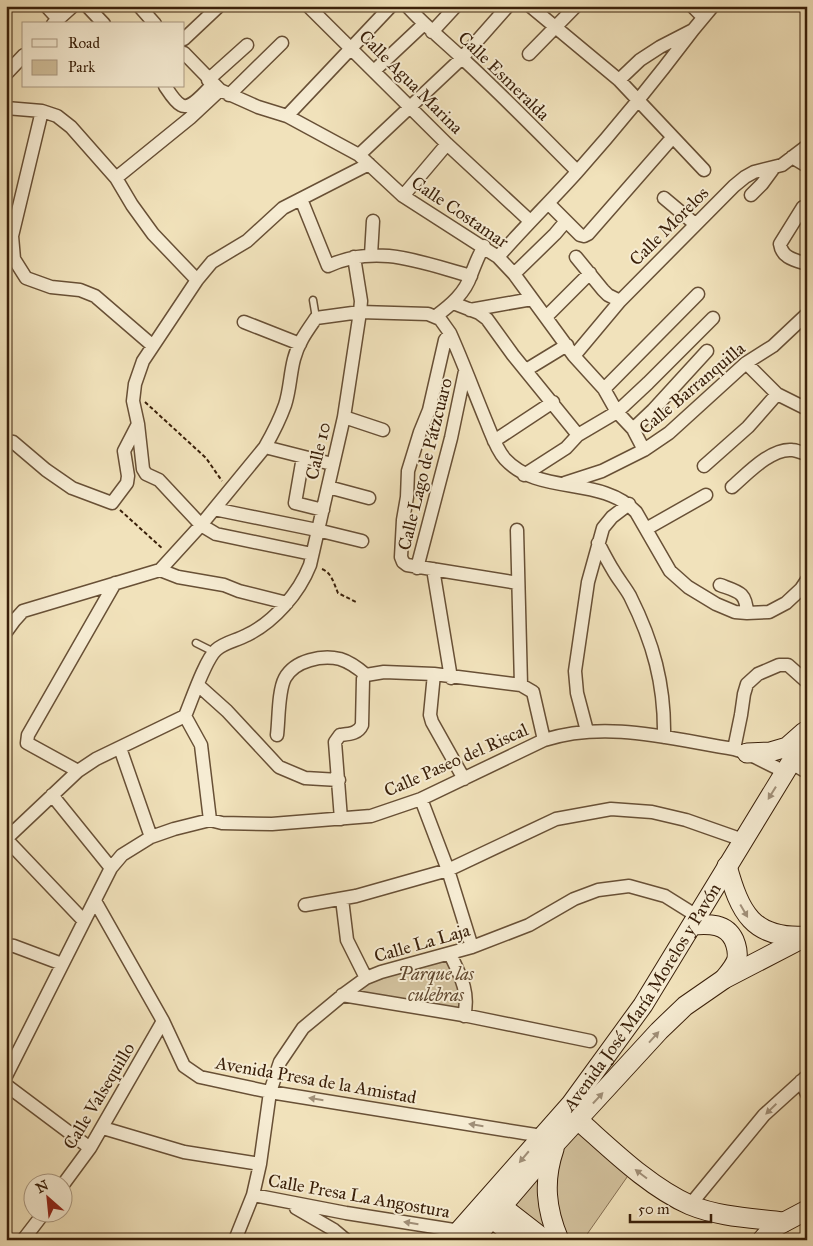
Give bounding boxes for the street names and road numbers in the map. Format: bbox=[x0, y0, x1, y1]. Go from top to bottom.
street label: Calle Agua Marina bbox=[354, 25, 468, 140]
street label: Calle Esmeralda bbox=[454, 27, 555, 125]
street label: Calle Costamar bbox=[407, 171, 513, 253]
street label: Calle Morelos bbox=[625, 182, 713, 270]
street label: Calle Barranquilla bbox=[634, 337, 750, 440]
street label: Calle Lago de Pátzcuaro bbox=[393, 376, 458, 553]
street label: Calle 10 bbox=[301, 420, 335, 482]
street label: Calle Paseo del Riscal bbox=[381, 718, 531, 802]
street label: Avenida José María Morelos y Pavón bbox=[558, 879, 726, 1117]
street label: Calle La Laja bbox=[372, 919, 473, 967]
street label: Calle Valsequillo bbox=[59, 1039, 140, 1154]
street label: Avenida Presa de la Amistad bbox=[213, 1051, 418, 1108]
street label: Calle Presa La Angostura bbox=[266, 1169, 452, 1224]

